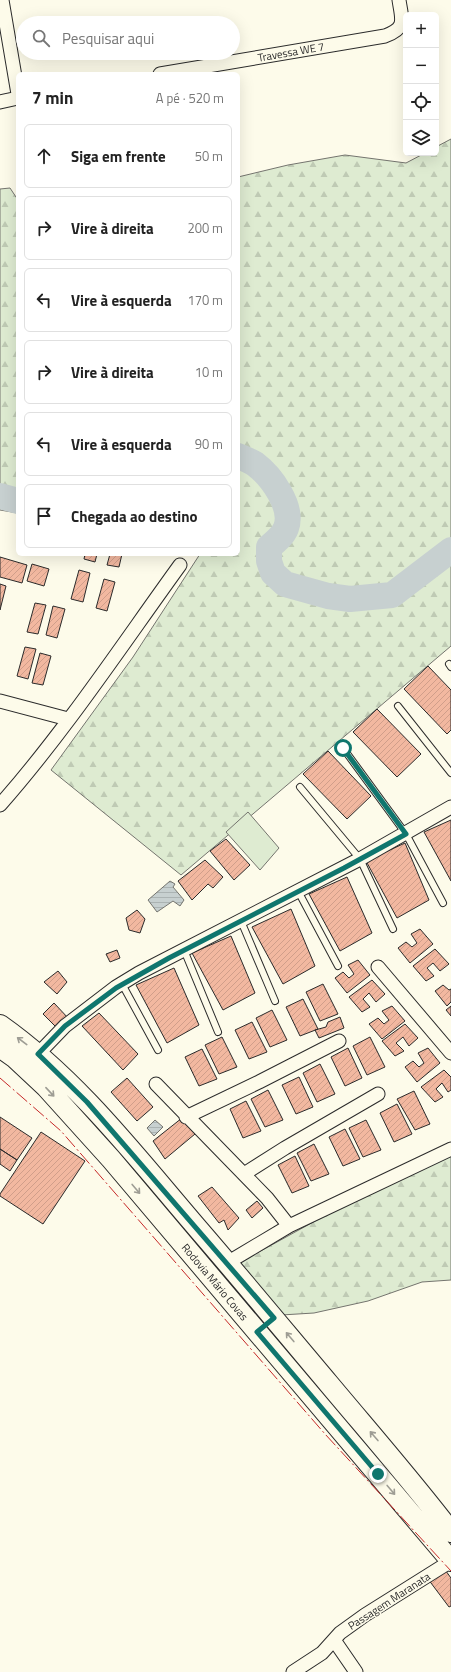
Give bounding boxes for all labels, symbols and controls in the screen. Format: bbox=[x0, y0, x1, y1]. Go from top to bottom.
map controls bbox=[403, 12, 439, 156]
button: + bbox=[403, 12, 439, 48]
search box bbox=[16, 16, 240, 60]
icon: search bbox=[30, 27, 52, 49]
text: Pesquisar aqui bbox=[62, 27, 154, 50]
street label: Travessa WE 7 bbox=[256, 38, 326, 66]
button: − bbox=[403, 48, 439, 84]
button: locate bbox=[403, 84, 439, 120]
text: 7 min bbox=[32, 85, 73, 111]
text: A pé · 520 m bbox=[156, 88, 224, 108]
button: layers bbox=[403, 120, 439, 156]
icon: ahead bbox=[33, 145, 55, 167]
text: Siga em frente bbox=[71, 145, 166, 168]
text: 50 m bbox=[195, 146, 223, 166]
icon: right bbox=[33, 217, 55, 239]
text: Vire à direita bbox=[71, 217, 154, 240]
text: 200 m bbox=[187, 218, 223, 238]
icon: left bbox=[33, 289, 55, 311]
text: Vire à esquerda bbox=[71, 289, 172, 312]
text: 170 m bbox=[187, 290, 223, 310]
icon: right bbox=[33, 361, 55, 383]
text: Vire à direita bbox=[71, 361, 154, 384]
text: 10 m bbox=[195, 362, 223, 382]
icon: left bbox=[33, 433, 55, 455]
text: Vire à esquerda bbox=[71, 433, 172, 456]
text: 90 m bbox=[195, 434, 223, 454]
icon: arrive bbox=[33, 505, 55, 527]
text: Chegada ao destino bbox=[71, 505, 197, 528]
route start bbox=[334, 739, 352, 757]
one-way arrow bbox=[17, 1037, 28, 1045]
one-way arrow bbox=[45, 1087, 55, 1097]
one-way arrow bbox=[132, 1184, 141, 1194]
street label: Rodovia Mário Covas bbox=[178, 1240, 252, 1324]
one-way arrow bbox=[285, 1332, 294, 1342]
one-way arrow bbox=[369, 1431, 378, 1442]
route end bbox=[369, 1465, 387, 1483]
one-way arrow bbox=[387, 1484, 396, 1495]
street label: Passagem Maranata bbox=[345, 1568, 434, 1634]

